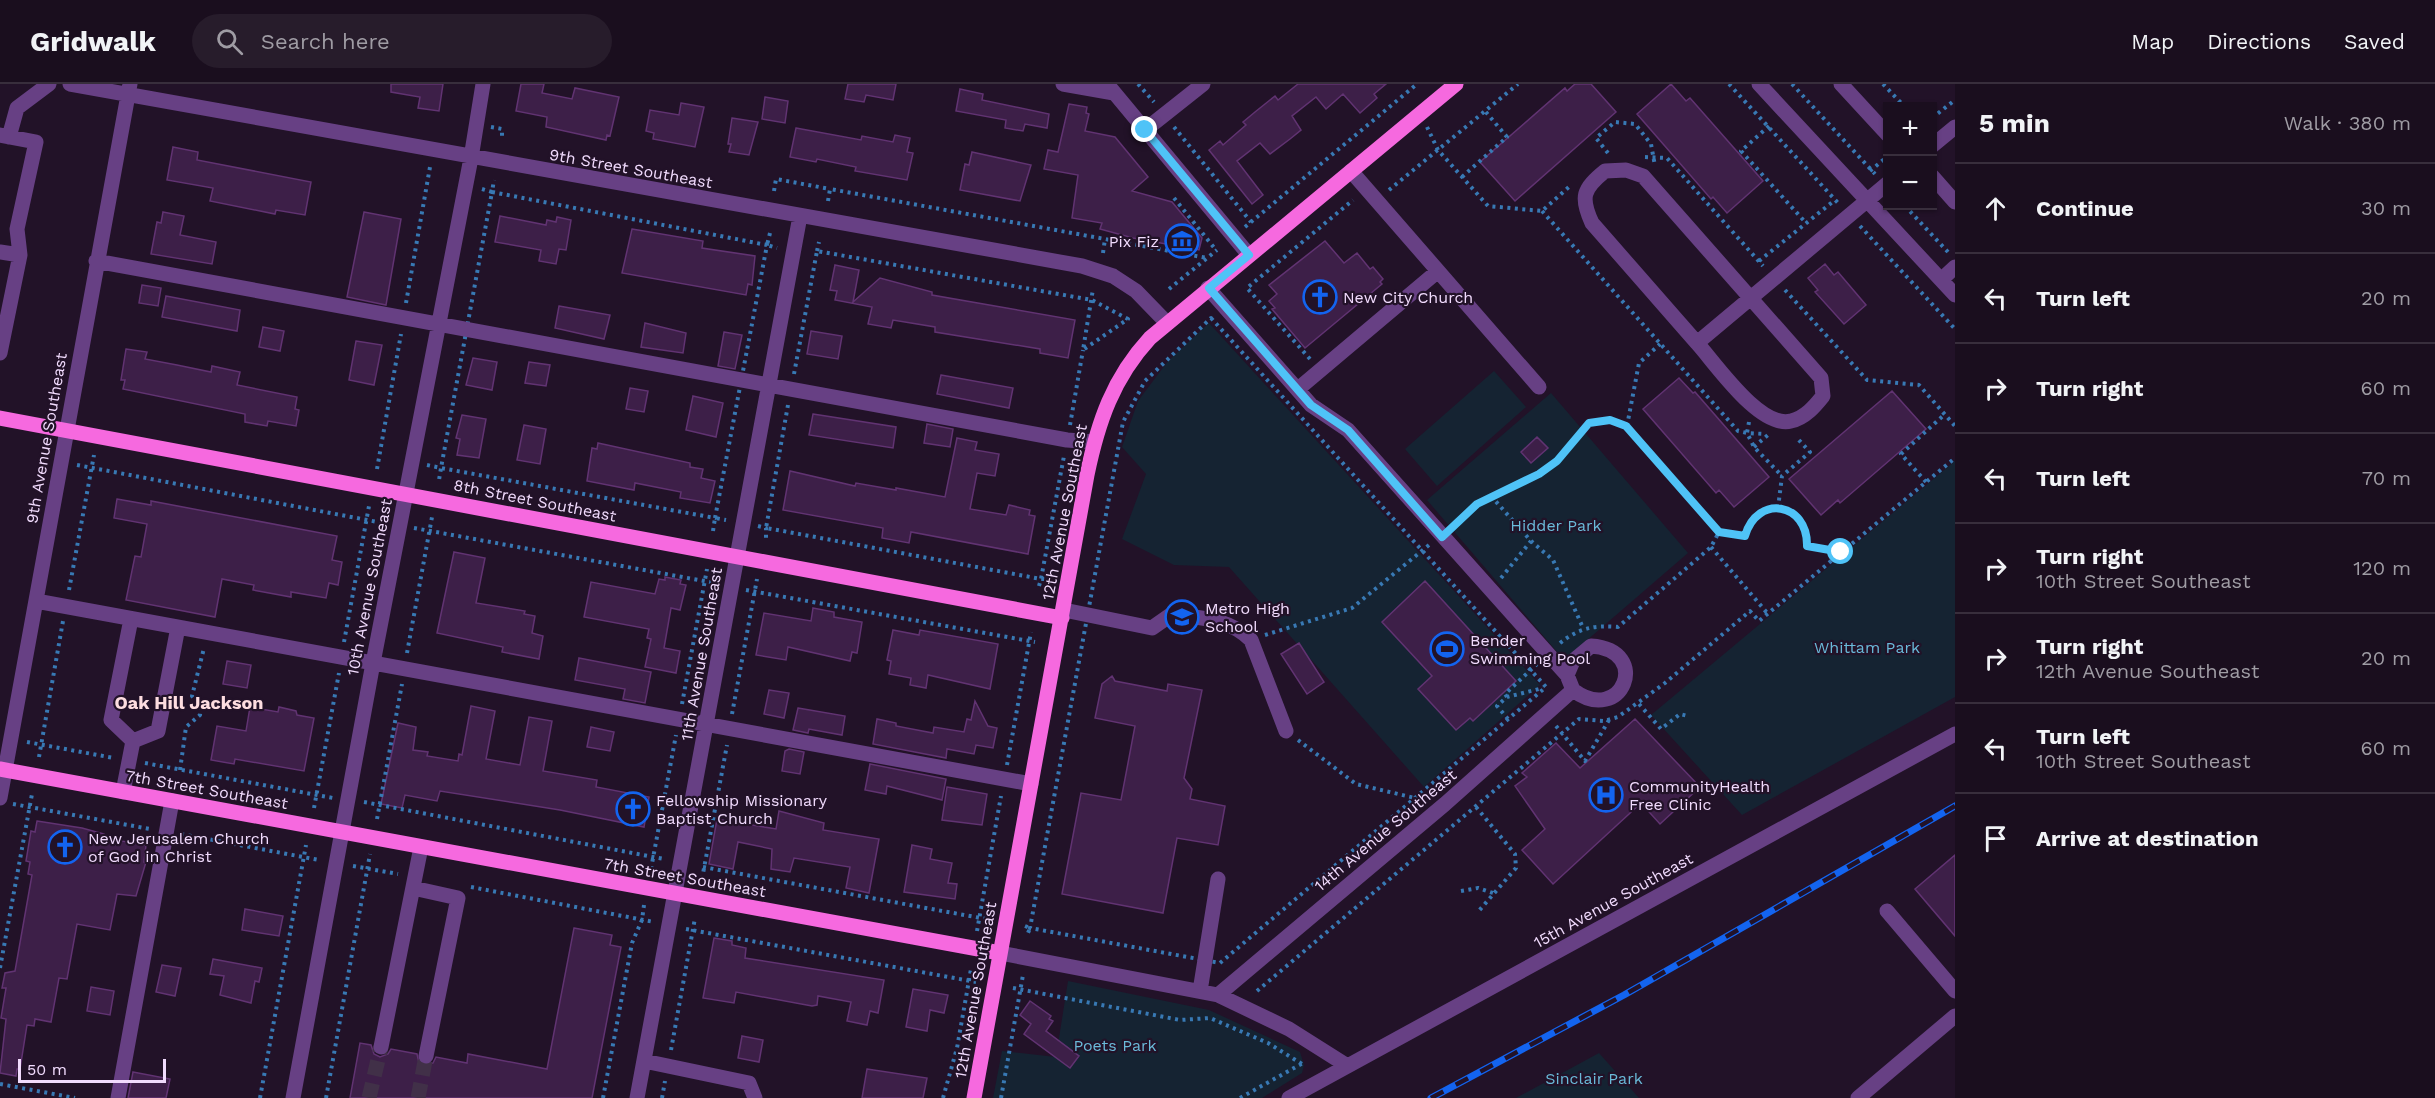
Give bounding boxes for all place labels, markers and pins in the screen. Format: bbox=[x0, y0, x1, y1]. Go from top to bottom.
museum icon: Pix Fiz bbox=[1164, 223, 1200, 259]
place label: Pix Fiz bbox=[1109, 232, 1159, 251]
church icon: New City Church bbox=[1302, 279, 1338, 315]
place label: New City Church bbox=[1343, 288, 1473, 307]
school or university icon: Metro High School bbox=[1164, 599, 1200, 635]
place label: Metro High School bbox=[1205, 599, 1290, 636]
sports icon: Bender Swimming Pool bbox=[1429, 631, 1465, 667]
place label: Bender Swimming Pool bbox=[1470, 631, 1590, 668]
hospital icon: CommunityHealth Free Clinic bbox=[1588, 777, 1624, 813]
place label: CommunityHealth Free Clinic bbox=[1629, 777, 1770, 814]
church icon: Fellowship Missionary Baptist Church bbox=[615, 791, 651, 827]
place label: Fellowship Missionary Baptist Church bbox=[656, 791, 828, 828]
church icon: New Jerusalem Church of God in Christ bbox=[47, 829, 83, 865]
place label: New Jerusalem Church of God in Christ bbox=[88, 829, 270, 866]

